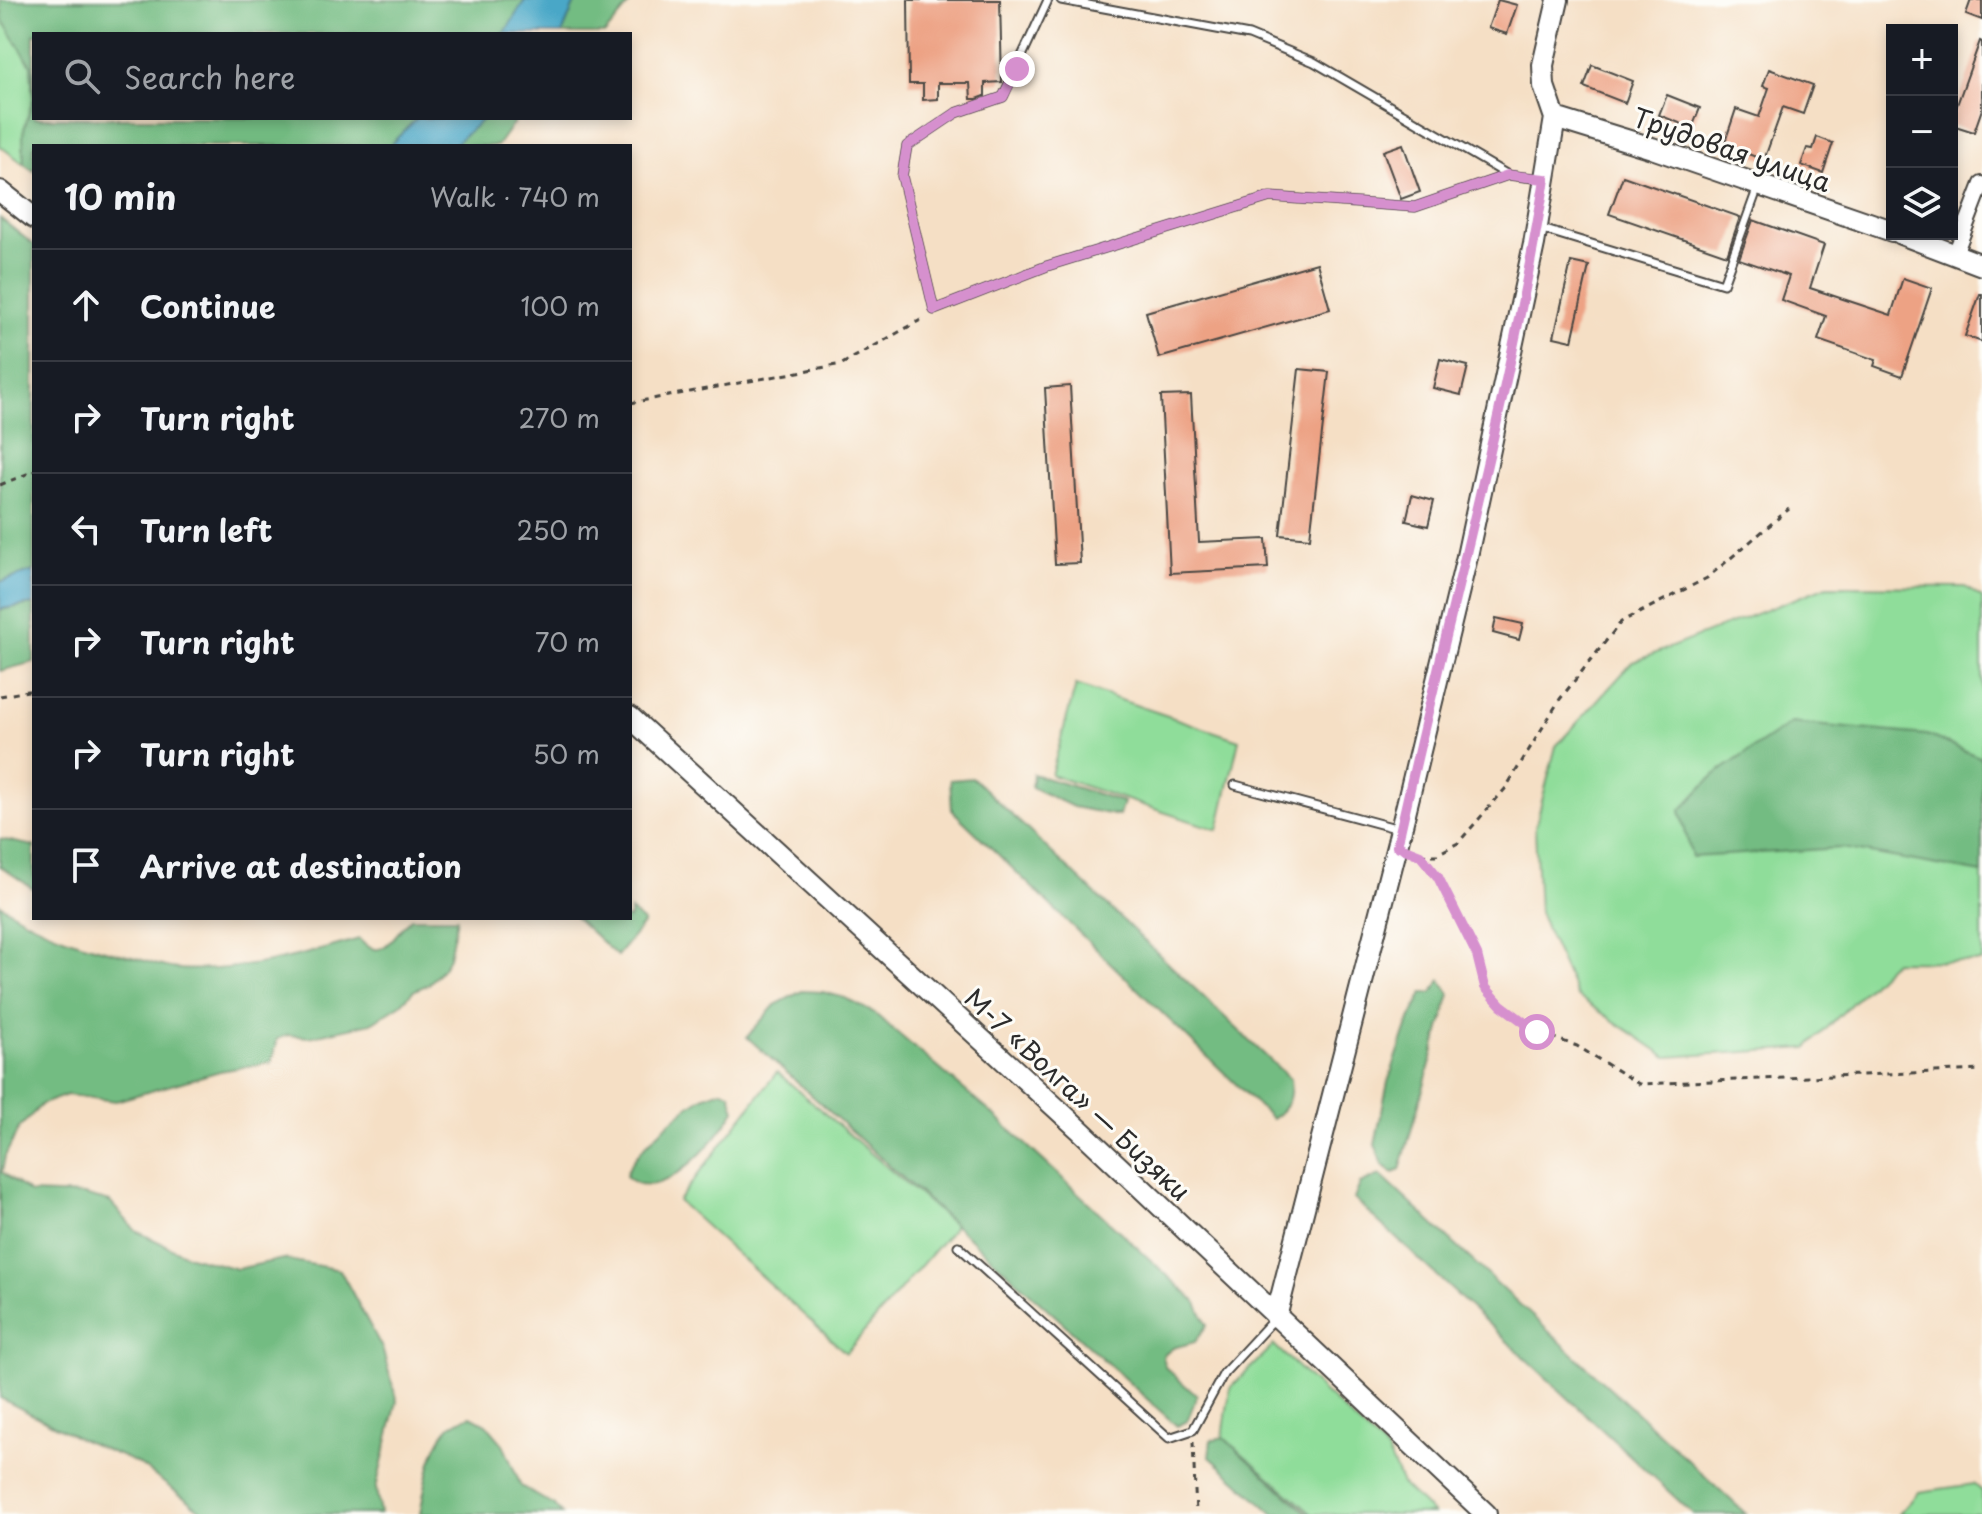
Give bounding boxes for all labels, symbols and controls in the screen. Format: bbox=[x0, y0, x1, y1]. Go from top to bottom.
map controls bbox=[1886, 24, 1958, 240]
button: + bbox=[1886, 24, 1958, 96]
search box bbox=[32, 32, 632, 120]
route end bbox=[999, 51, 1035, 87]
icon: search bbox=[60, 54, 104, 98]
text: Search here bbox=[124, 54, 296, 99]
button: − bbox=[1886, 96, 1958, 168]
street label: Трудовая улица bbox=[1628, 97, 1837, 201]
button: layers bbox=[1886, 168, 1958, 240]
text: 10 min bbox=[64, 170, 177, 222]
text: Walk · 740 m bbox=[430, 177, 600, 216]
icon: ahead bbox=[64, 283, 108, 327]
text: Continue bbox=[140, 283, 275, 328]
text: 100 m bbox=[520, 286, 600, 325]
icon: right bbox=[64, 395, 108, 439]
text: Turn right bbox=[140, 395, 295, 440]
text: 270 m bbox=[519, 398, 600, 437]
icon: left bbox=[64, 507, 108, 551]
text: Turn left bbox=[140, 507, 272, 552]
text: 250 m bbox=[516, 510, 600, 549]
icon: right bbox=[64, 619, 108, 663]
text: Turn right bbox=[140, 619, 295, 664]
text: 70 m bbox=[535, 622, 600, 661]
icon: right bbox=[64, 731, 108, 775]
text: Turn right bbox=[140, 731, 295, 776]
text: 50 m bbox=[533, 734, 600, 773]
icon: arrive bbox=[64, 843, 108, 887]
text: Arrive at destination bbox=[140, 843, 462, 888]
street label: М-7 «Волга» — Бизяки bbox=[956, 979, 1200, 1209]
route start bbox=[1519, 1014, 1555, 1050]

